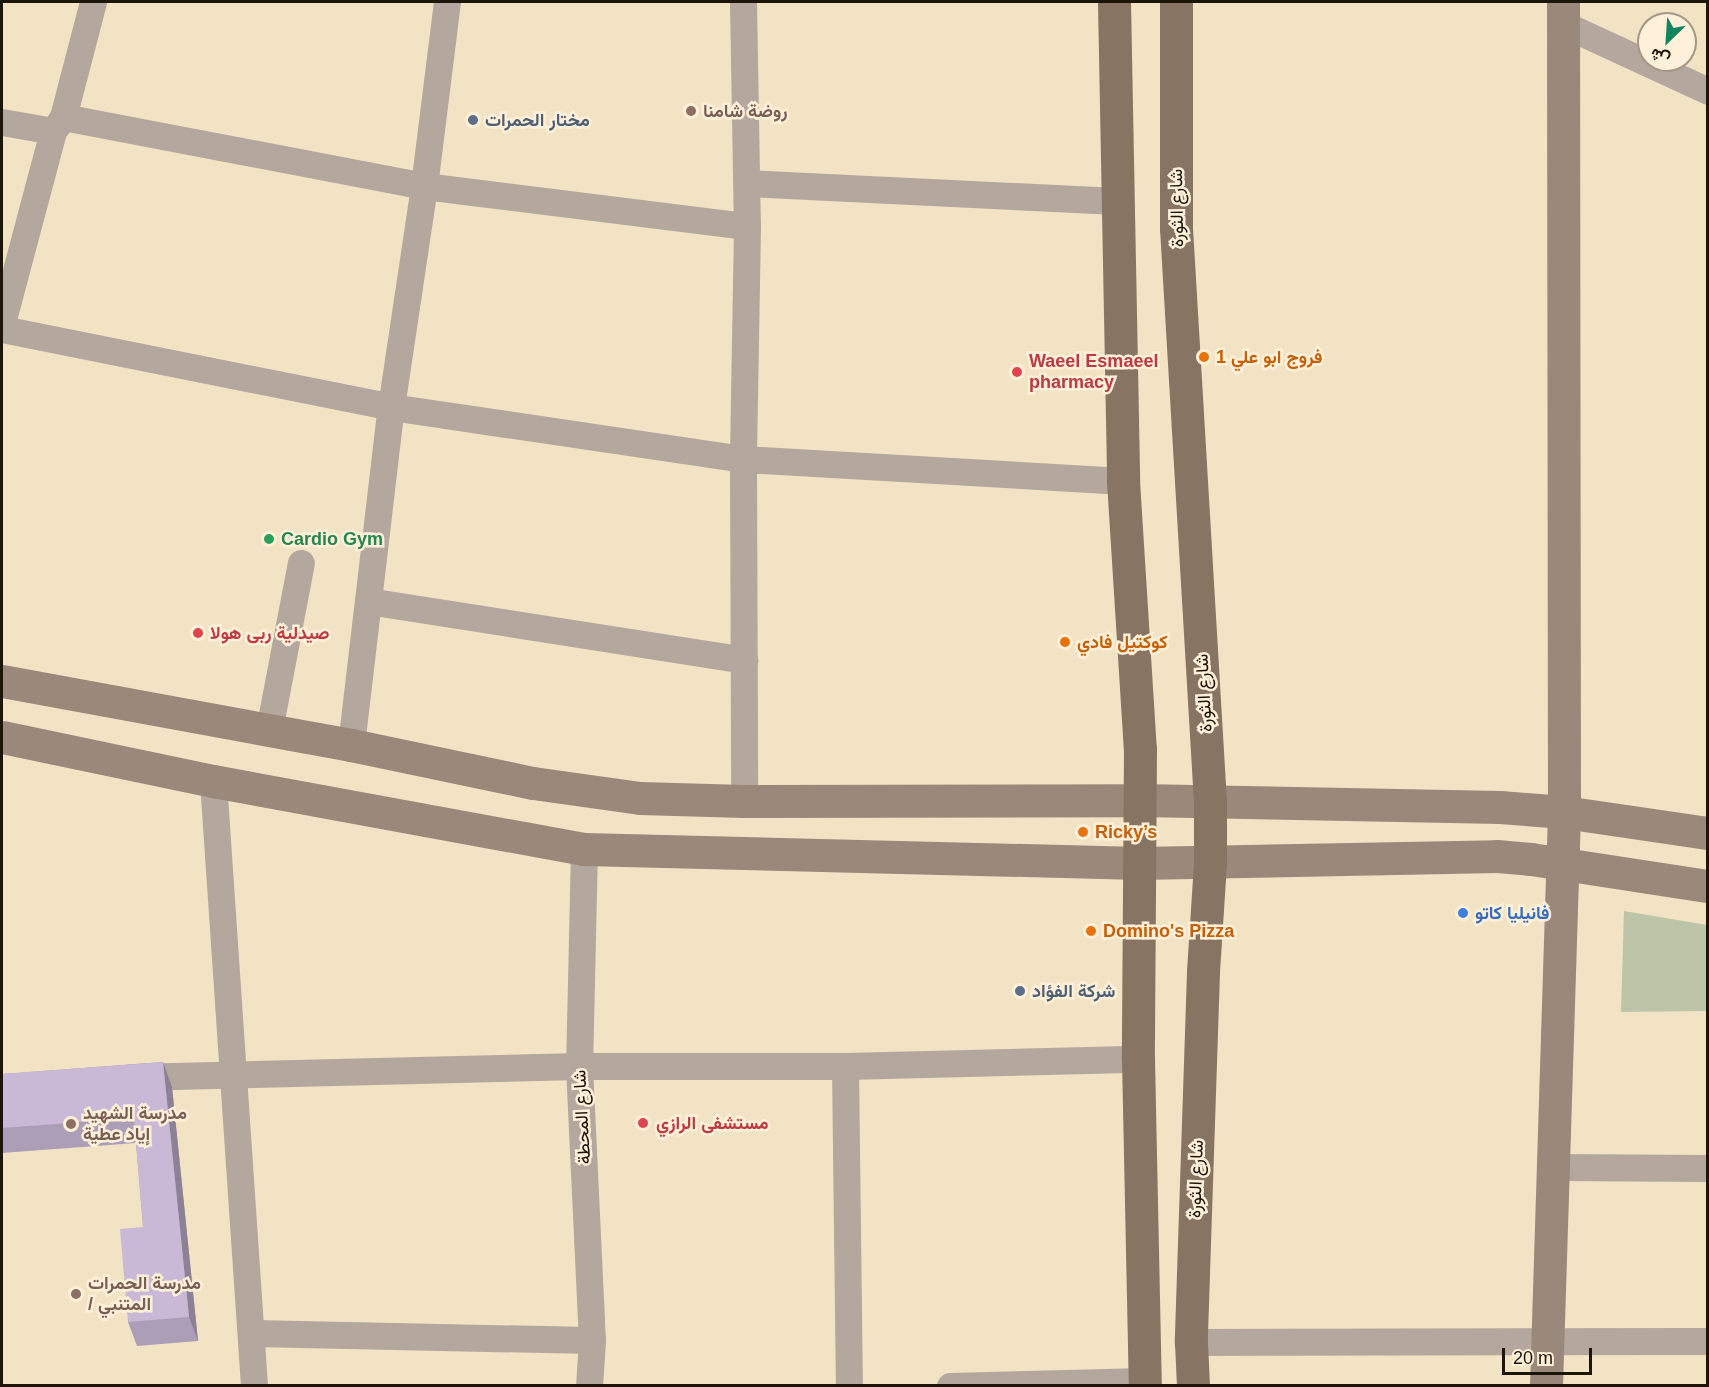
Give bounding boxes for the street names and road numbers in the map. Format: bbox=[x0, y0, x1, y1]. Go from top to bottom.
street label: شارع الثورة bbox=[1166, 169, 1188, 247]
street label: شارع الثورة bbox=[1191, 653, 1217, 733]
street label: شارع المحطة bbox=[569, 1069, 595, 1165]
street label: شارع الثورة bbox=[1184, 1140, 1208, 1218]

